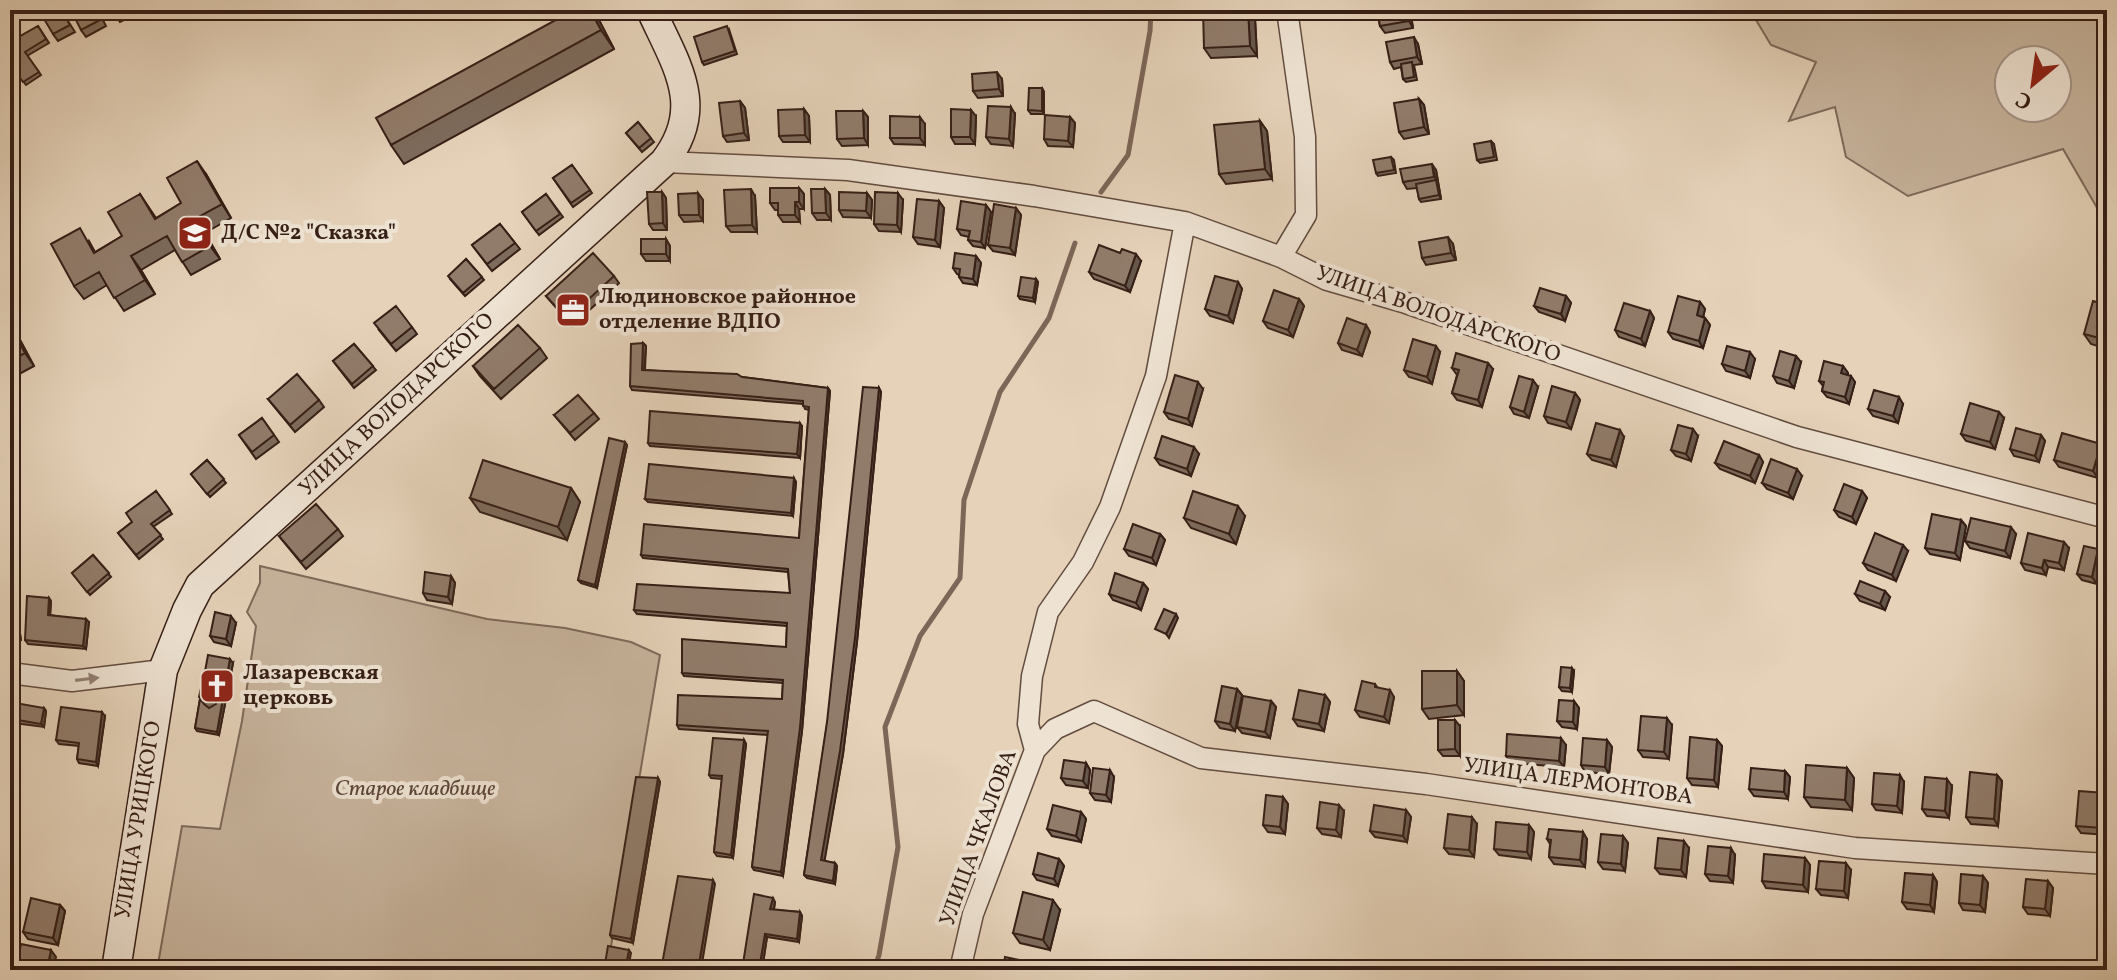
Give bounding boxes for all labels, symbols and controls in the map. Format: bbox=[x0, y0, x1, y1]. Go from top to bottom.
north arrow bbox=[1993, 44, 2073, 124]
text: С bbox=[2011, 82, 2038, 116]
school or university icon: Д/С №2 "Сказка" bbox=[176, 214, 214, 252]
place label: Д/С №2 "Сказка" bbox=[221, 218, 396, 249]
street label: УЛИЦА ВОЛОДАРСКОГО bbox=[1311, 258, 1565, 372]
place label: Людиновское районное отделение ВДПО bbox=[599, 282, 856, 338]
office icon: Людиновское районное отделение ВДПО bbox=[554, 291, 592, 329]
street label: УЛИЦА ВОЛОДАРСКОГО bbox=[292, 306, 502, 504]
place label: Лазаревская церковь bbox=[243, 658, 379, 714]
church icon: Лазаревская церковь bbox=[198, 667, 236, 705]
one-way arrow bbox=[75, 672, 100, 685]
street label: УЛИЦА УРИЦКОГО bbox=[108, 719, 170, 921]
street label: УЛИЦА ЧКАЛОВА bbox=[933, 745, 1025, 931]
street label: УЛИЦА ЛЕРМОНТОВА bbox=[1461, 751, 1695, 813]
park label: Старое кладбище bbox=[335, 774, 495, 805]

